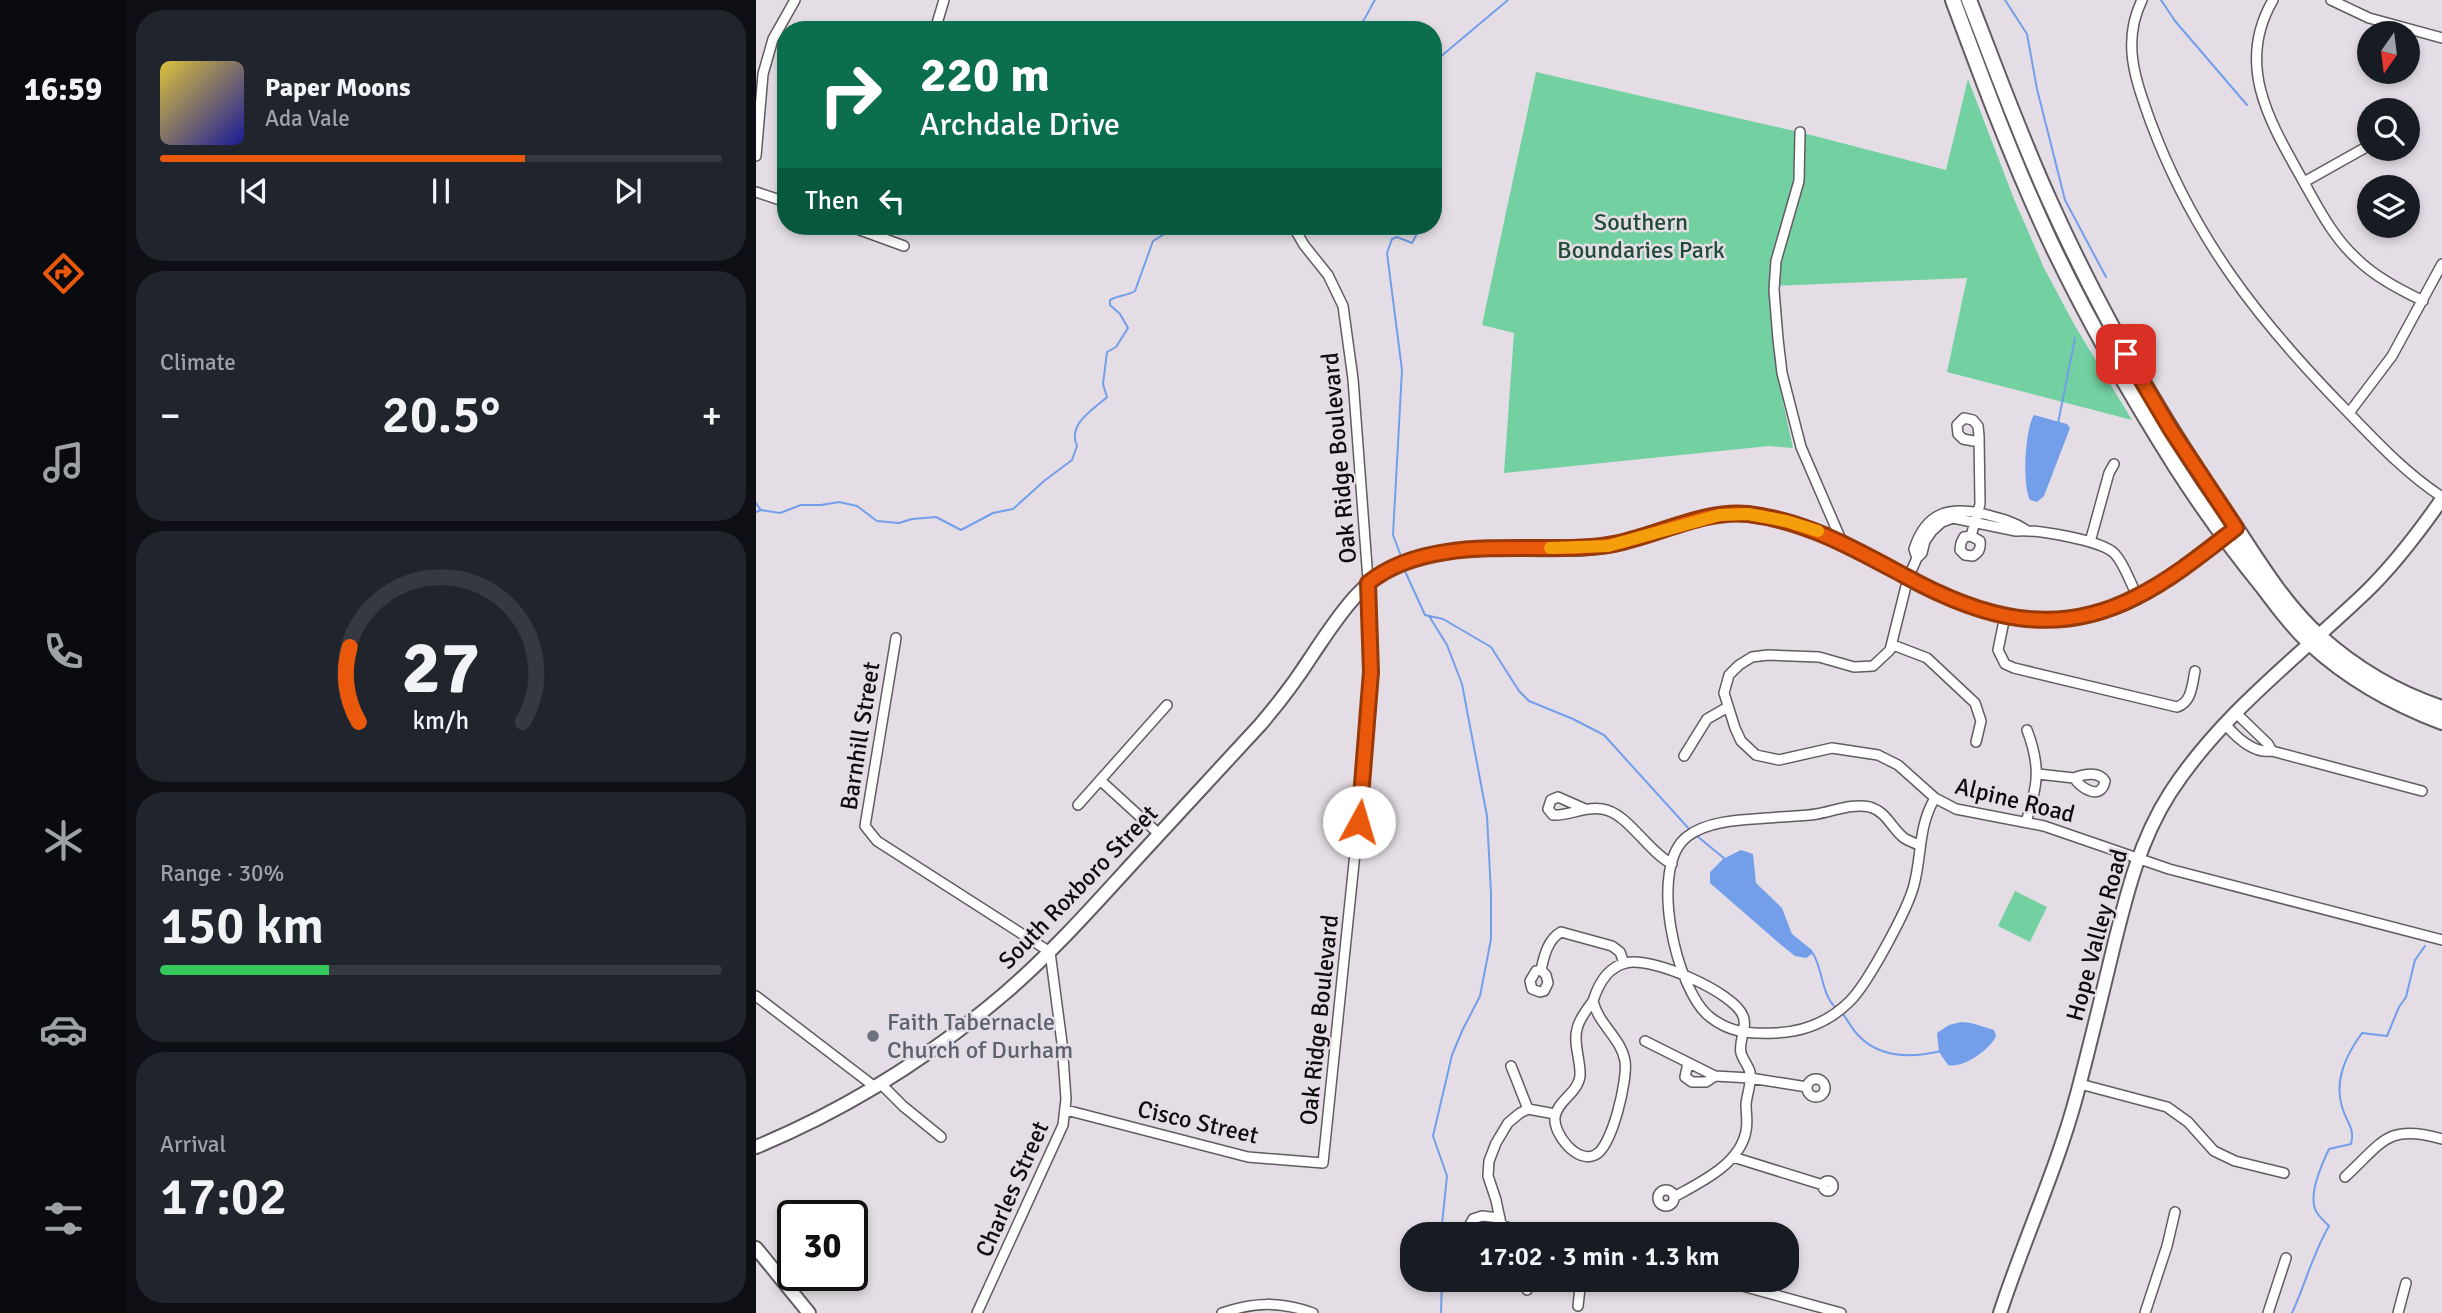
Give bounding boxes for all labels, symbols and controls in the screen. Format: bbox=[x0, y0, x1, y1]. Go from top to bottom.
north arrow bbox=[2357, 21, 2420, 84]
map controls bbox=[2357, 21, 2420, 238]
text: 220 m bbox=[920, 45, 1050, 105]
icon: right bbox=[805, 49, 896, 140]
text: 16:59 bbox=[24, 70, 102, 109]
text: Paper Moons bbox=[265, 72, 411, 104]
button: search bbox=[2357, 98, 2420, 161]
text: Ada Vale bbox=[265, 104, 350, 133]
text: Archdale Drive bbox=[920, 105, 1120, 144]
icon: previous bbox=[235, 172, 273, 210]
icon: pause bbox=[422, 172, 460, 210]
icon: next bbox=[609, 172, 647, 210]
button: layers bbox=[2357, 175, 2420, 238]
icon: left bbox=[873, 182, 911, 220]
text: Then bbox=[805, 185, 859, 217]
park label: Southern Boundaries Park bbox=[1557, 207, 1725, 265]
icon: directions bbox=[39, 249, 88, 298]
pin bbox=[2096, 324, 2156, 384]
icon: arrive bbox=[2107, 335, 2145, 373]
text: Climate bbox=[160, 348, 236, 377]
street label: Oak Ridge Boulevard bbox=[1315, 351, 1363, 565]
text: 20.5° bbox=[382, 383, 500, 447]
text: − bbox=[160, 392, 181, 439]
text: + bbox=[701, 392, 722, 439]
icon: music bbox=[39, 438, 88, 487]
text: 27 bbox=[402, 625, 480, 714]
icon: phone bbox=[39, 627, 88, 676]
street label: Barnhill Street bbox=[833, 660, 887, 812]
text: km/h bbox=[413, 705, 469, 736]
street label: Alpine Road bbox=[1952, 771, 2078, 829]
position arrow bbox=[1322, 785, 1396, 859]
street label: South Roxboro Street bbox=[992, 799, 1164, 975]
icon: climate bbox=[39, 816, 88, 865]
street label: Hope Valley Road bbox=[2060, 846, 2134, 1024]
text: Range · 30% bbox=[160, 859, 284, 888]
text: 150 km bbox=[160, 894, 324, 958]
street label: Oak Ridge Boulevard bbox=[1293, 913, 1345, 1127]
icon: car bbox=[39, 1005, 88, 1054]
place label: Faith Tabernacle Church of Durham bbox=[887, 1007, 1073, 1065]
marker: Faith Tabernacle Church of Durham bbox=[865, 1028, 881, 1044]
street label: Cisco Street bbox=[1135, 1094, 1261, 1150]
street label: Charles Street bbox=[969, 1116, 1055, 1262]
text: Arrival bbox=[160, 1130, 226, 1159]
text: 17:02 bbox=[160, 1165, 287, 1229]
icon: filters bbox=[39, 1194, 88, 1243]
speed limit sign: 30 bbox=[777, 1200, 868, 1291]
text: 17:02 · 3 min · 1.3 km bbox=[1479, 1241, 1720, 1273]

